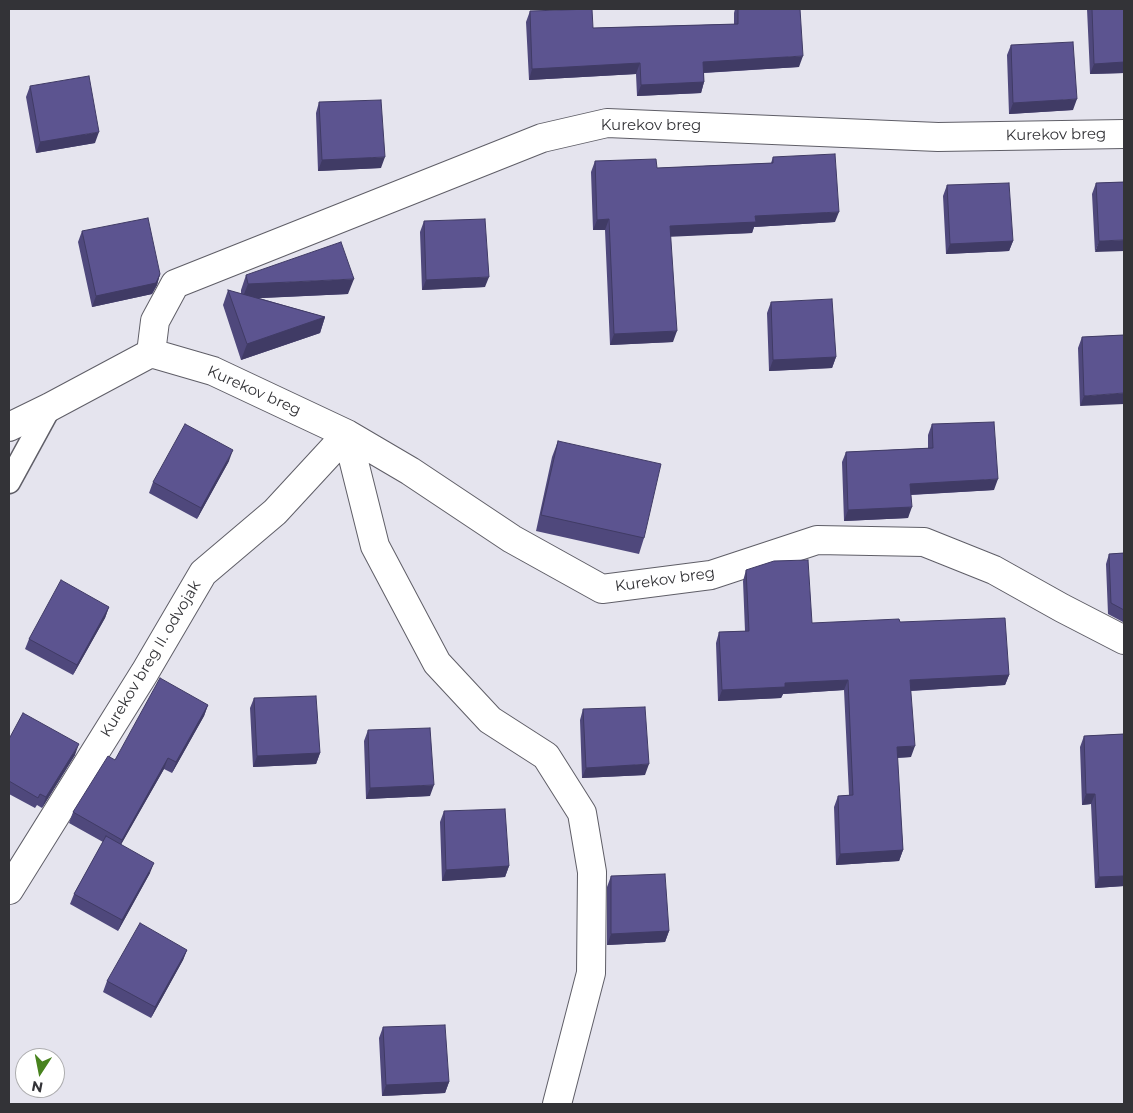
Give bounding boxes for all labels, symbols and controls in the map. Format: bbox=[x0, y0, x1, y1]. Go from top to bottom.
street label: Kurekov breg bbox=[601, 117, 701, 135]
street label: Kurekov breg bbox=[1006, 125, 1106, 145]
street label: Kurekov breg bbox=[204, 362, 304, 420]
street label: Kurekov breg bbox=[614, 564, 716, 596]
street label: Kurekov breg II. odvojak bbox=[97, 577, 205, 741]
north arrow bbox=[15, 1048, 65, 1098]
text: N bbox=[30, 1077, 45, 1097]

